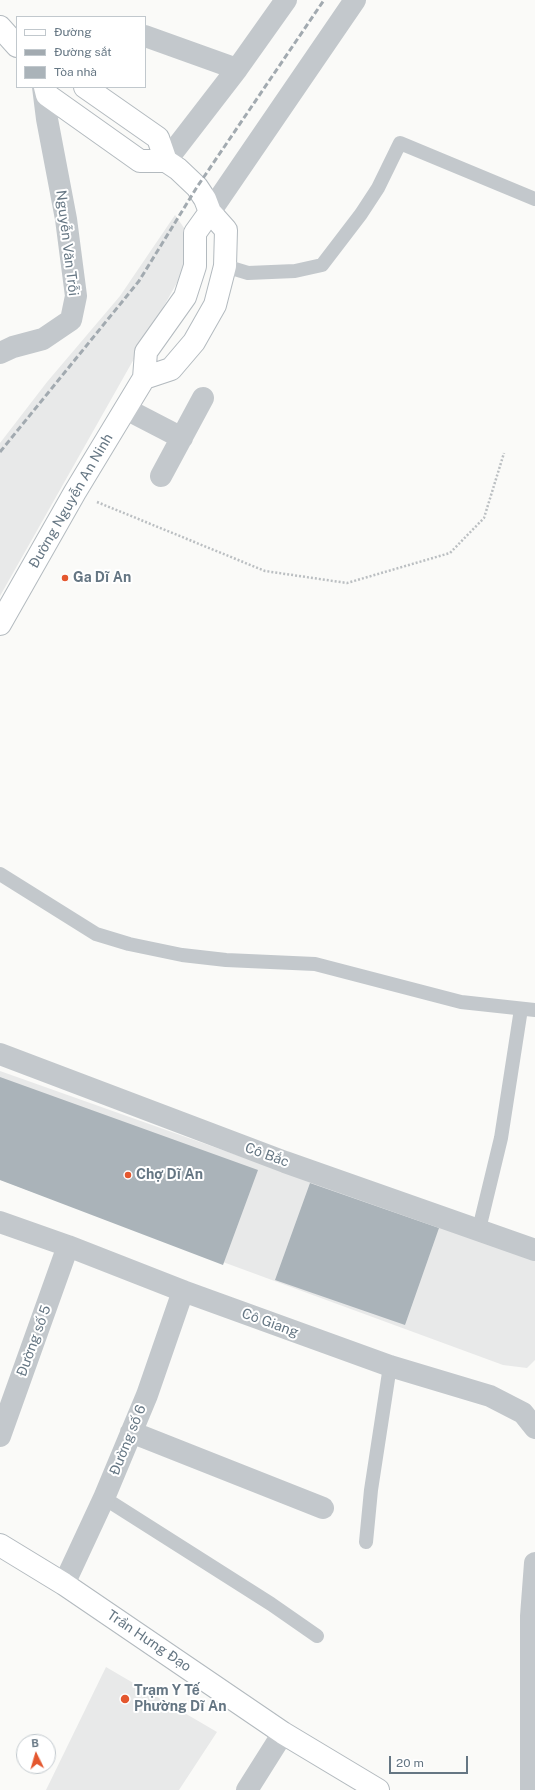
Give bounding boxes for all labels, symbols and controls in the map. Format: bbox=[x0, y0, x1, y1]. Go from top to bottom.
legend bbox=[16, 16, 146, 88]
text: Đường bbox=[54, 25, 92, 39]
text: Đường sắt bbox=[54, 45, 112, 59]
text: Tòa nhà bbox=[54, 65, 97, 79]
street label: Nguyễn Văn Trỗi bbox=[52, 189, 82, 297]
street label: Đường Nguyễn An Ninh bbox=[26, 431, 116, 571]
place label: Ga Dĩ An bbox=[73, 570, 131, 586]
marker: Ga Dĩ An bbox=[60, 573, 70, 583]
street label: Cô Bắc bbox=[243, 1139, 291, 1171]
place label: Chợ Dĩ An bbox=[136, 1167, 203, 1183]
marker: Chợ Dĩ An bbox=[123, 1170, 133, 1180]
street label: Đường số 5 bbox=[13, 1303, 55, 1379]
street label: Cô Giang bbox=[239, 1305, 301, 1341]
street label: Đường số 6 bbox=[106, 1402, 150, 1478]
street label: Trần Hưng Đạo bbox=[104, 1607, 194, 1675]
place label: Trạm Y Tế Phường Dĩ An bbox=[134, 1683, 226, 1716]
marker: Trạm Y Tế Phường Dĩ An bbox=[119, 1693, 131, 1705]
north arrow bbox=[16, 1734, 56, 1774]
text: B bbox=[31, 1737, 39, 1749]
scale bar bbox=[391, 1748, 470, 1774]
text: 20 m bbox=[396, 1756, 424, 1770]

